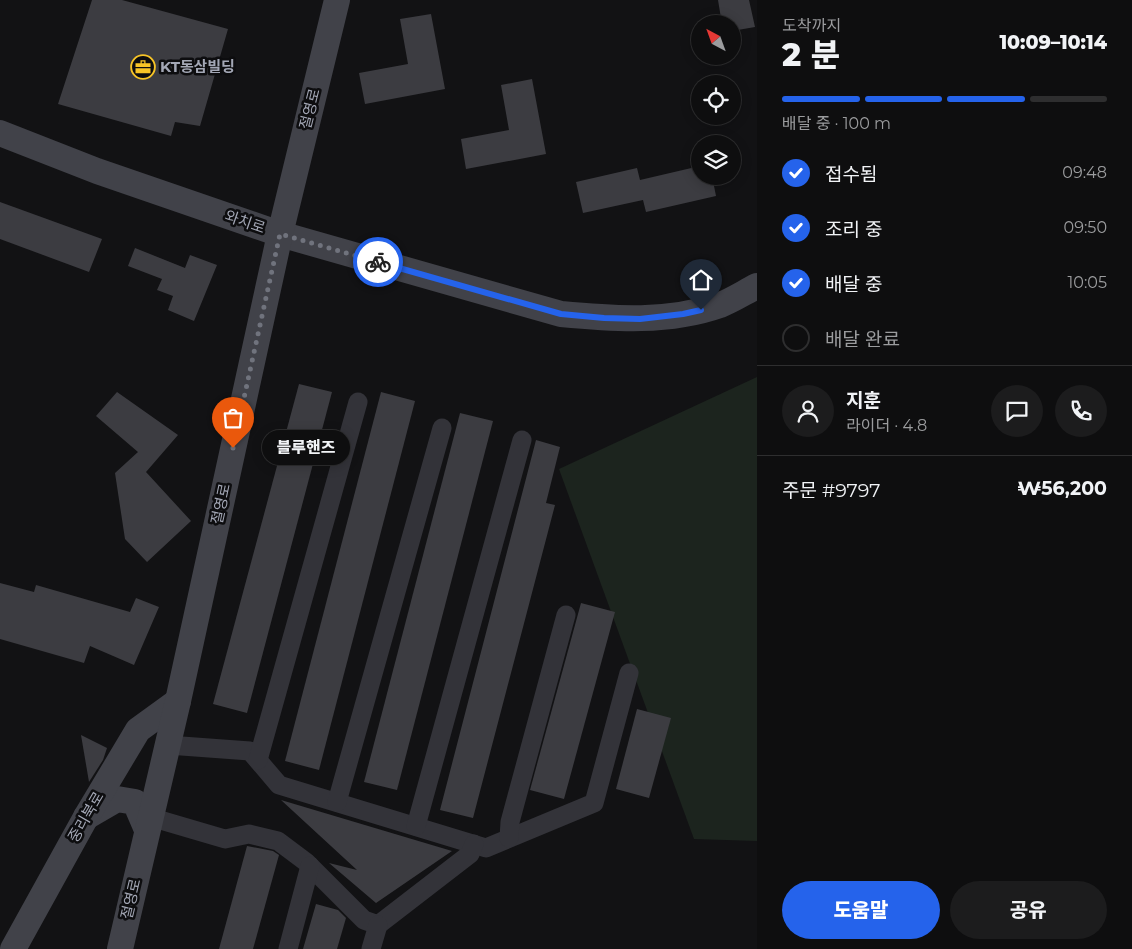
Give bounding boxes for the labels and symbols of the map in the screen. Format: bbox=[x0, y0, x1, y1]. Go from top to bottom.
north arrow bbox=[691, 15, 741, 65]
office icon: KT동삼빌딩 bbox=[130, 54, 156, 80]
place label: KT동삼빌딩 bbox=[160, 57, 235, 76]
street label: 절영로 bbox=[295, 86, 324, 131]
street label: 와치로 bbox=[222, 206, 268, 237]
courier bbox=[353, 237, 403, 287]
pin bbox=[680, 259, 722, 310]
pin bbox=[212, 397, 254, 448]
callout: 블루핸즈 bbox=[263, 430, 350, 466]
street label: 절영로 bbox=[207, 482, 234, 526]
street label: 중리북로 bbox=[64, 788, 108, 845]
street label: 절영로 bbox=[117, 877, 144, 921]

